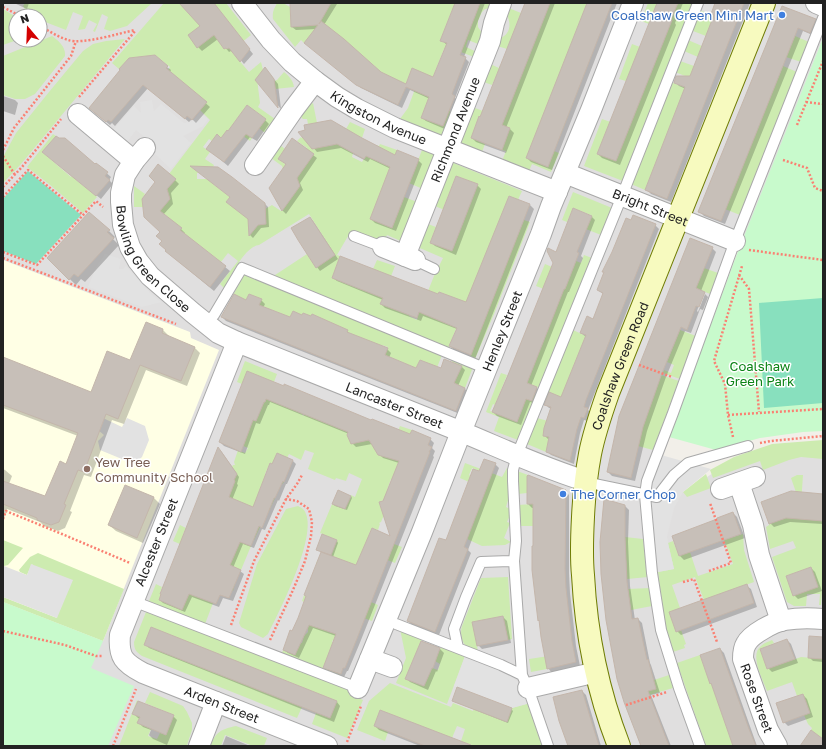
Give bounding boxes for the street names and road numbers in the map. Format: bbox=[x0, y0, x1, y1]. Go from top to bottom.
street label: Richmond Avenue bbox=[427, 75, 483, 185]
street label: Kingston Avenue bbox=[327, 87, 429, 148]
street label: Bright Street bbox=[610, 185, 691, 229]
street label: Bowling Green Close bbox=[113, 204, 194, 315]
street label: Henley Street bbox=[478, 288, 525, 374]
street label: Coalshaw Green Road bbox=[588, 299, 652, 432]
street label: Lancaster Street bbox=[343, 378, 446, 432]
street label: Alcester Street bbox=[131, 496, 181, 588]
street label: Rose Street bbox=[737, 661, 777, 735]
street label: Arden Street bbox=[182, 682, 262, 726]

